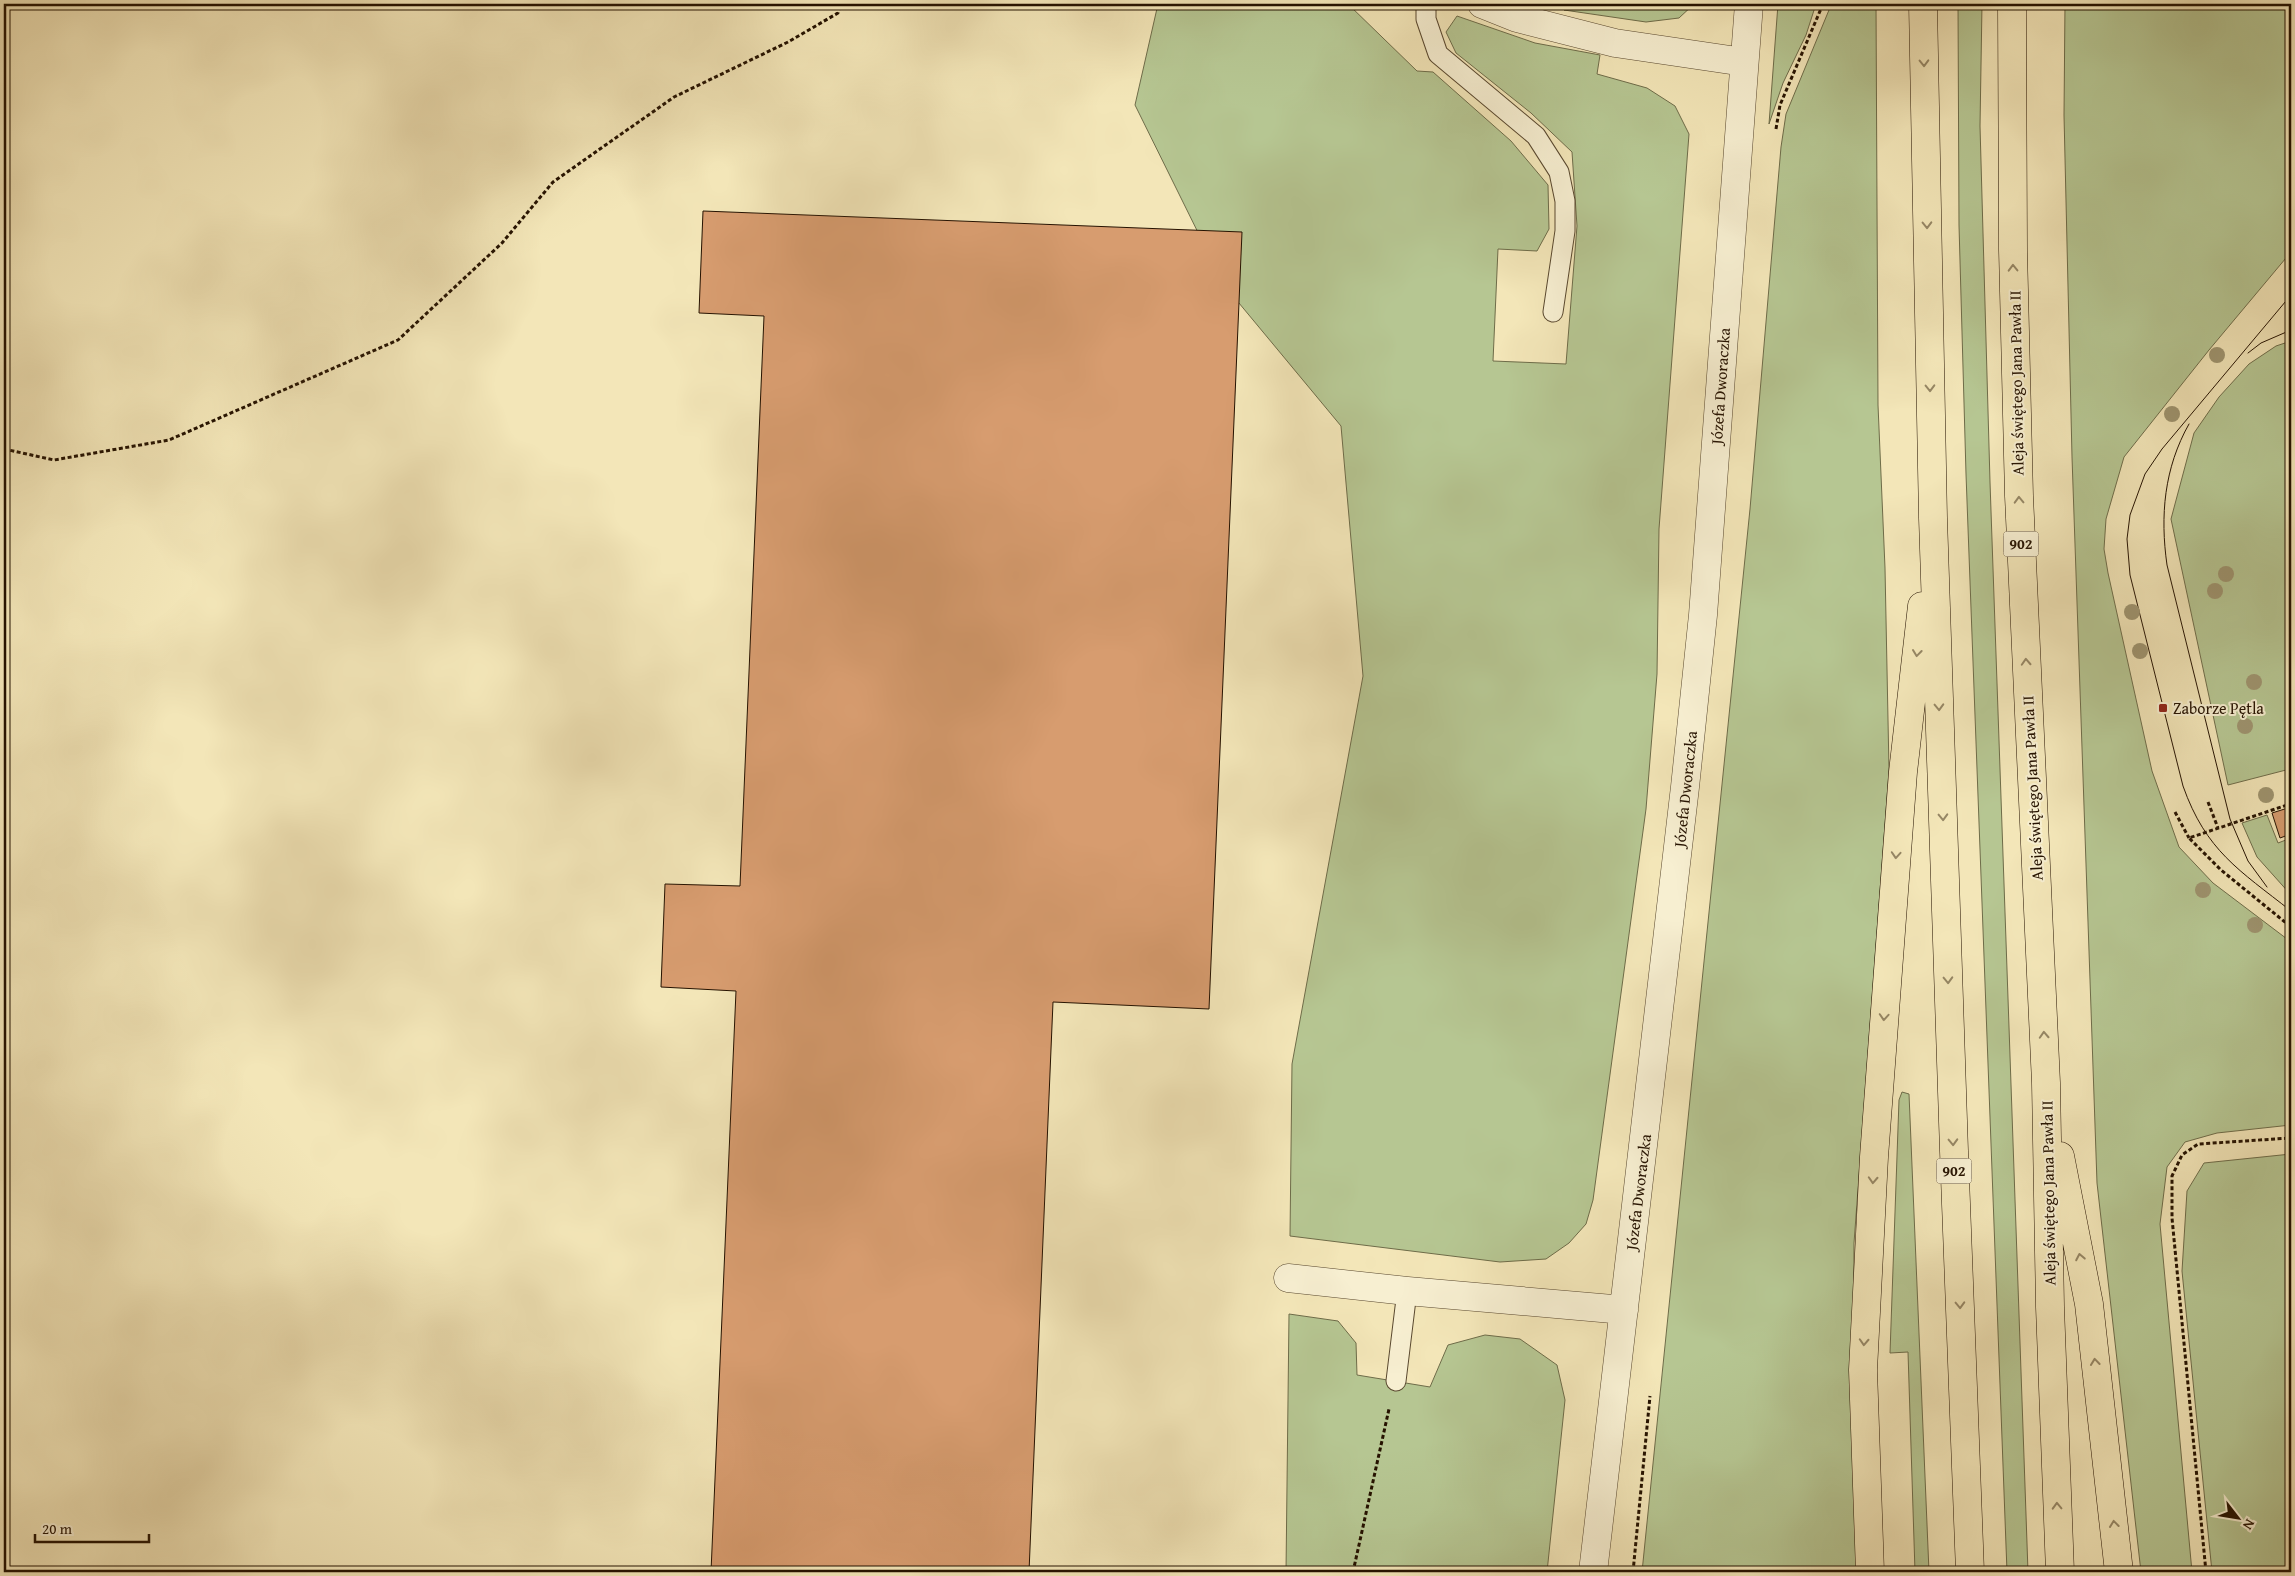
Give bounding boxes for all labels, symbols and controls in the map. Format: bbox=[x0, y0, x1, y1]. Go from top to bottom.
one-way arrow bbox=[1919, 60, 1929, 67]
one-way arrow bbox=[1922, 222, 1932, 230]
one-way arrow bbox=[2008, 263, 2018, 271]
street label: Aleja świętego Jana Pawła II bbox=[2002, 290, 2030, 476]
street label: Józefa Dworaczka bbox=[1704, 327, 1736, 447]
one-way arrow bbox=[1925, 384, 1935, 392]
one-way arrow bbox=[2014, 496, 2024, 504]
road number: 902 bbox=[2004, 532, 2038, 556]
one-way arrow bbox=[1912, 650, 1923, 658]
one-way arrow bbox=[2021, 658, 2032, 666]
street label: Aleja świętego Jana Pawła II bbox=[2015, 695, 2049, 881]
place label: Zaborze Pętla bbox=[2173, 696, 2264, 720]
marker: Zaborze Pętla bbox=[2157, 702, 2169, 714]
one-way arrow bbox=[1934, 703, 1945, 711]
street label: Józefa Dworaczka bbox=[1667, 729, 1703, 850]
one-way arrow bbox=[1938, 814, 1948, 822]
one-way arrow bbox=[1891, 852, 1902, 860]
one-way arrow bbox=[1943, 976, 1953, 984]
one-way arrow bbox=[1879, 1014, 1890, 1022]
one-way arrow bbox=[2038, 1030, 2049, 1038]
street label: Aleja świętego Jana Pawła II bbox=[2034, 1100, 2062, 1286]
street label: Józefa Dworaczka bbox=[1619, 1132, 1657, 1253]
one-way arrow bbox=[1948, 1139, 1959, 1147]
road number: 902 bbox=[1936, 1158, 1972, 1184]
one-way arrow bbox=[1867, 1176, 1878, 1184]
one-way arrow bbox=[2075, 1252, 2086, 1261]
one-way arrow bbox=[1954, 1301, 1965, 1309]
one-way arrow bbox=[1859, 1338, 1870, 1346]
one-way arrow bbox=[2090, 1358, 2101, 1366]
north arrow bbox=[2212, 1494, 2262, 1544]
one-way arrow bbox=[2052, 1502, 2063, 1510]
scale bar bbox=[35, 1511, 149, 1543]
text: N bbox=[2238, 1516, 2260, 1534]
text: 20 m bbox=[42, 1518, 73, 1539]
one-way arrow bbox=[2109, 1520, 2120, 1528]

